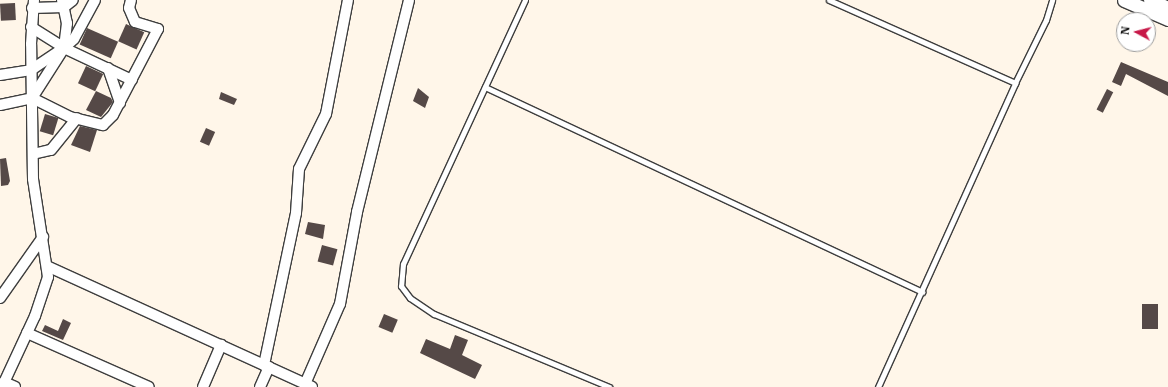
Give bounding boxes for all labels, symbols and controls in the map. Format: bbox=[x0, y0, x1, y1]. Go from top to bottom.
north arrow bbox=[1116, 12, 1156, 52]
text: N bbox=[1118, 25, 1133, 36]

